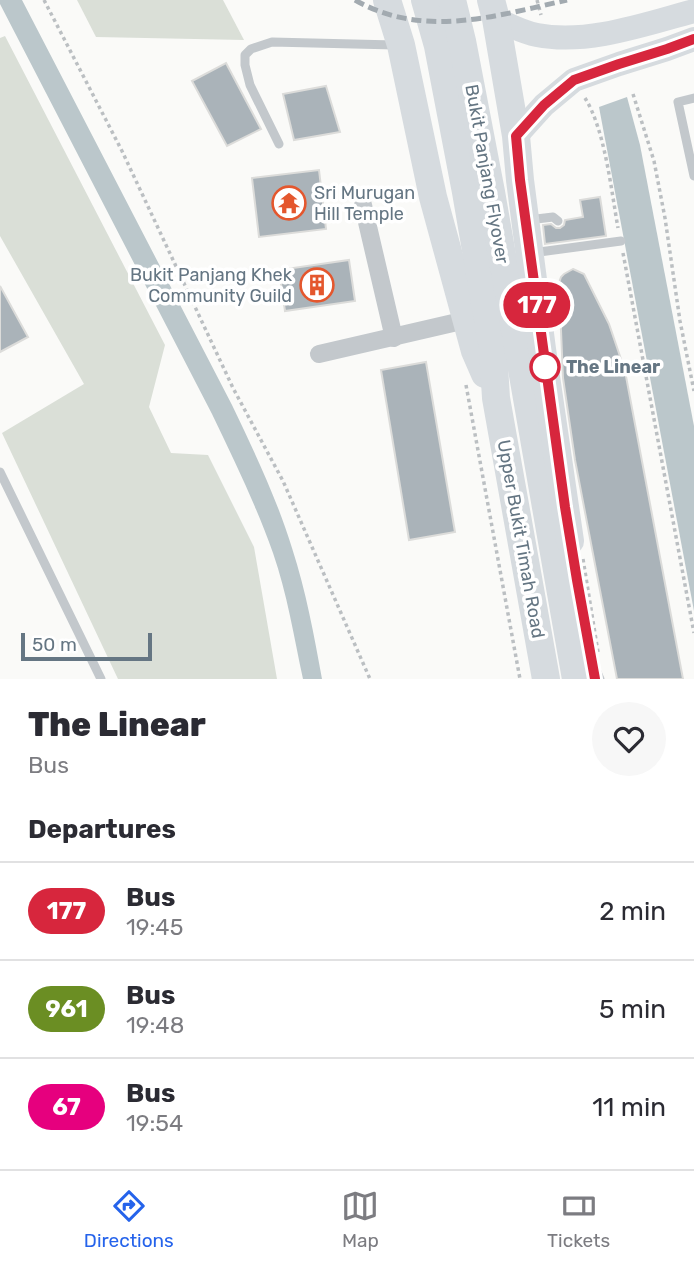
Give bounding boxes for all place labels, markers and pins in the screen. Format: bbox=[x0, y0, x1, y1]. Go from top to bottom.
place label: Sri Murugan Hill Temple bbox=[314, 182, 415, 225]
temple icon: Sri Murugan Hill Temple bbox=[270, 184, 308, 222]
place label: Bukit Panjang Khek Community Guild bbox=[130, 264, 293, 307]
building icon: Bukit Panjang Khek Community Guild bbox=[298, 266, 336, 304]
marker: The Linear bbox=[530, 352, 560, 382]
place label: The Linear bbox=[566, 356, 660, 378]

